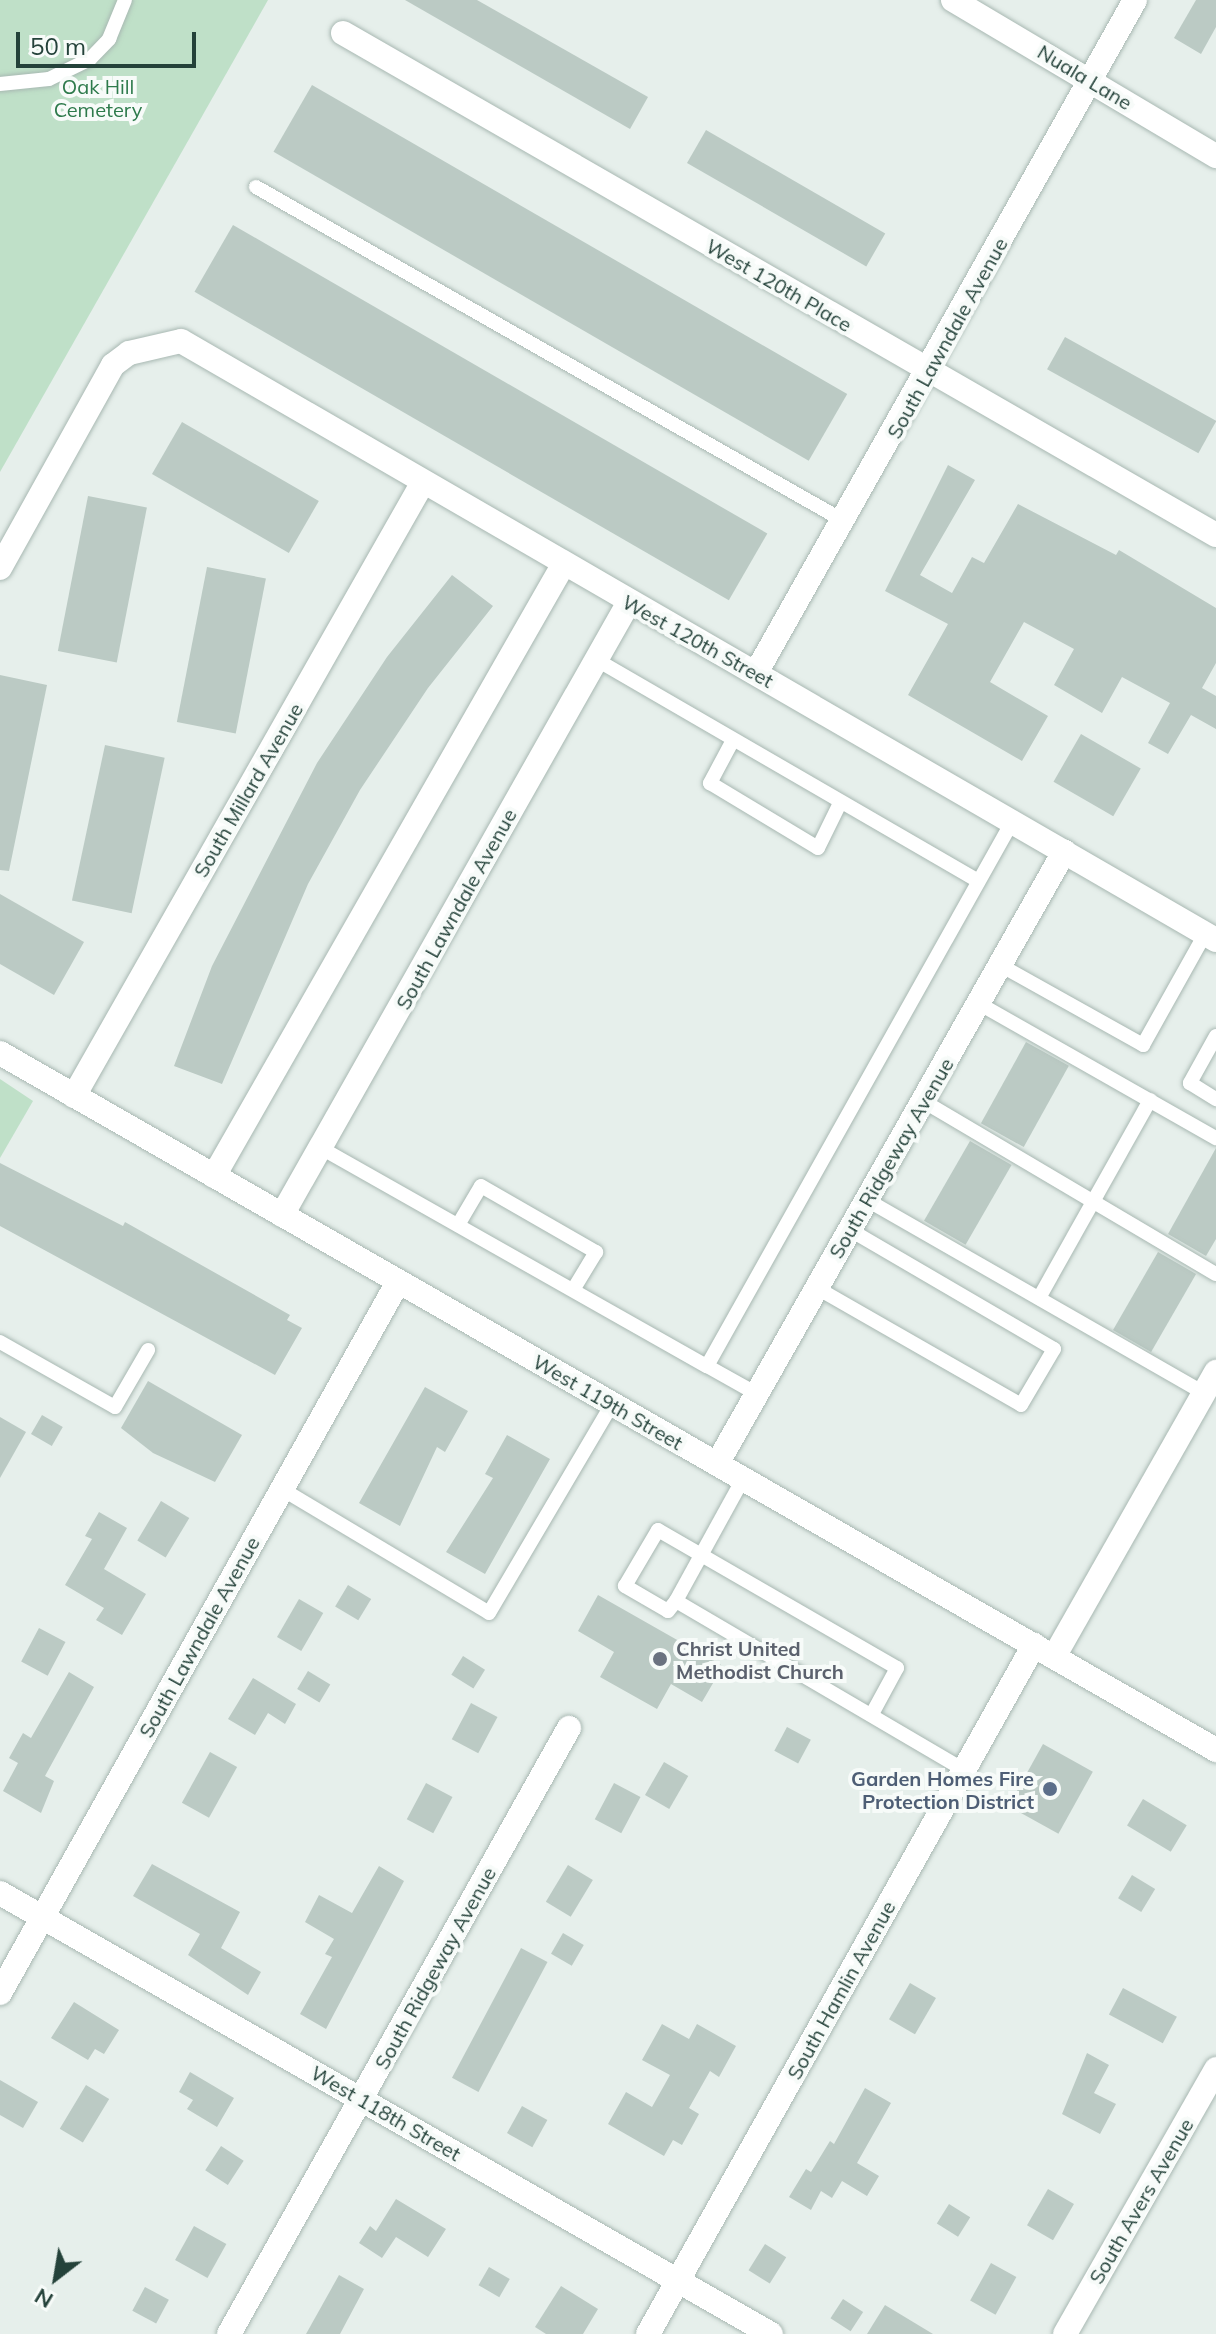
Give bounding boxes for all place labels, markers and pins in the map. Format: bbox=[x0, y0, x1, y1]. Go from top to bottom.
place label: Christ United Methodist Church bbox=[676, 1636, 844, 1683]
marker: Christ United Methodist Church bbox=[651, 1650, 669, 1668]
place label: Garden Homes Fire Protection District bbox=[851, 1766, 1034, 1813]
marker: Garden Homes Fire Protection District bbox=[1041, 1780, 1059, 1798]

